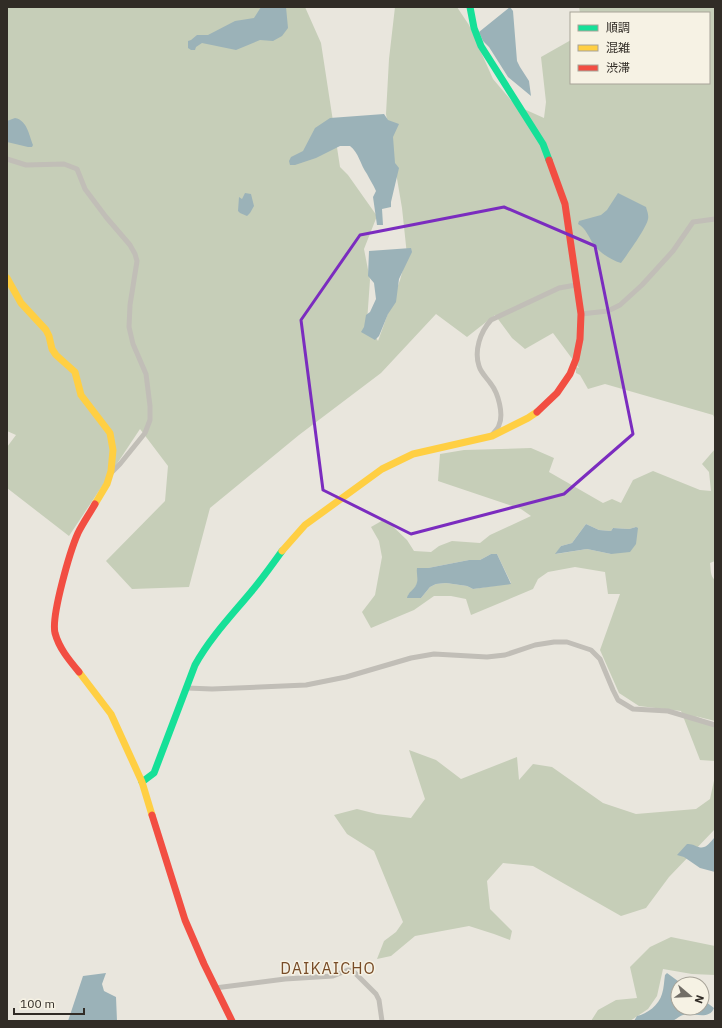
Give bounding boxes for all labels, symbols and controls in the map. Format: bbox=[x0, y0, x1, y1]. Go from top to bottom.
legend bbox=[570, 12, 710, 84]
text: 順調 bbox=[606, 20, 630, 35]
text: 混雑 bbox=[606, 40, 630, 55]
text: 渋滞 bbox=[606, 60, 630, 75]
district label: DAIKAICHO bbox=[280, 958, 376, 978]
north arrow bbox=[670, 976, 710, 1016]
scale bar bbox=[14, 990, 84, 1016]
text: N bbox=[692, 993, 707, 1005]
text: 100 m bbox=[20, 996, 55, 1011]

